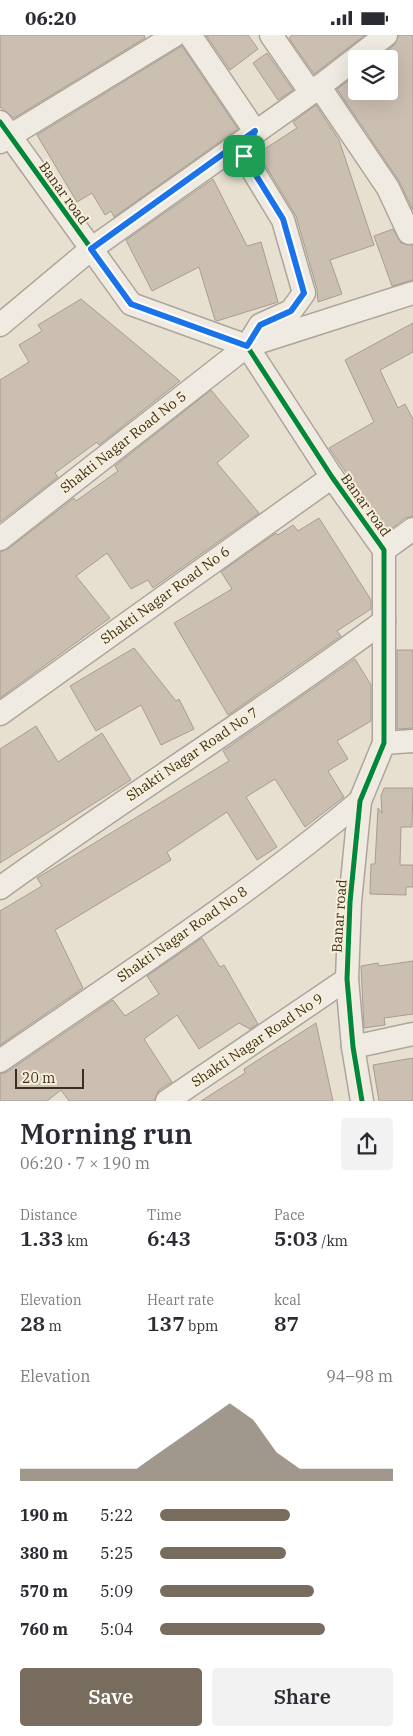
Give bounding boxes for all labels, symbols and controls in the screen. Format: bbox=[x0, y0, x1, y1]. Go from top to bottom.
text: 06:20 bbox=[25, 6, 76, 30]
map controls bbox=[348, 50, 398, 100]
button: layers bbox=[348, 50, 398, 100]
pin bbox=[223, 135, 265, 177]
icon: arrive bbox=[230, 142, 258, 170]
street label: Banar road bbox=[35, 158, 93, 228]
street label: Shakti Nagar Road No 5 bbox=[56, 387, 190, 497]
street label: Banar road bbox=[337, 470, 395, 540]
street label: Shakti Nagar Road No 6 bbox=[97, 542, 233, 648]
street label: Shakti Nagar Road No 7 bbox=[123, 703, 261, 805]
street label: Banar road bbox=[327, 878, 351, 953]
street label: Shakti Nagar Road No 8 bbox=[113, 882, 251, 986]
street label: Shakti Nagar Road No 9 bbox=[188, 989, 326, 1091]
scale bar bbox=[15, 1066, 84, 1089]
text: 20 m bbox=[22, 1069, 55, 1087]
text: Morning run bbox=[20, 1115, 193, 1152]
button: share bbox=[341, 1118, 393, 1170]
text: 06:20 · 7 × 190 m bbox=[20, 1153, 150, 1173]
text: Distance bbox=[20, 1206, 77, 1224]
text: Time bbox=[147, 1206, 181, 1224]
text: Pace bbox=[274, 1206, 305, 1224]
text: 1.33 bbox=[20, 1224, 64, 1252]
text: 6:43 bbox=[147, 1224, 191, 1252]
text: 5:03 bbox=[274, 1224, 318, 1252]
text: km bbox=[64, 1232, 88, 1250]
text: /km bbox=[318, 1232, 348, 1250]
text: Elevation bbox=[20, 1291, 82, 1309]
text: Heart rate bbox=[147, 1291, 214, 1309]
text: kcal bbox=[274, 1291, 301, 1309]
text: 28 bbox=[20, 1309, 45, 1337]
text: 137 bbox=[147, 1309, 185, 1337]
text: 87 bbox=[274, 1309, 299, 1337]
text: m bbox=[45, 1317, 62, 1335]
text: bpm bbox=[185, 1317, 218, 1335]
text: Elevation bbox=[20, 1366, 90, 1386]
text: 94–98 m bbox=[326, 1366, 393, 1386]
text: 190 m bbox=[20, 1505, 68, 1525]
text: 5:22 bbox=[100, 1505, 133, 1525]
text: 380 m bbox=[20, 1543, 68, 1563]
text: 5:25 bbox=[100, 1543, 133, 1563]
text: 570 m bbox=[20, 1581, 68, 1601]
text: 5:09 bbox=[100, 1581, 133, 1601]
text: 760 m bbox=[20, 1619, 68, 1639]
text: 5:04 bbox=[100, 1619, 133, 1639]
button: Save bbox=[20, 1668, 202, 1726]
button: Share bbox=[212, 1668, 393, 1726]

